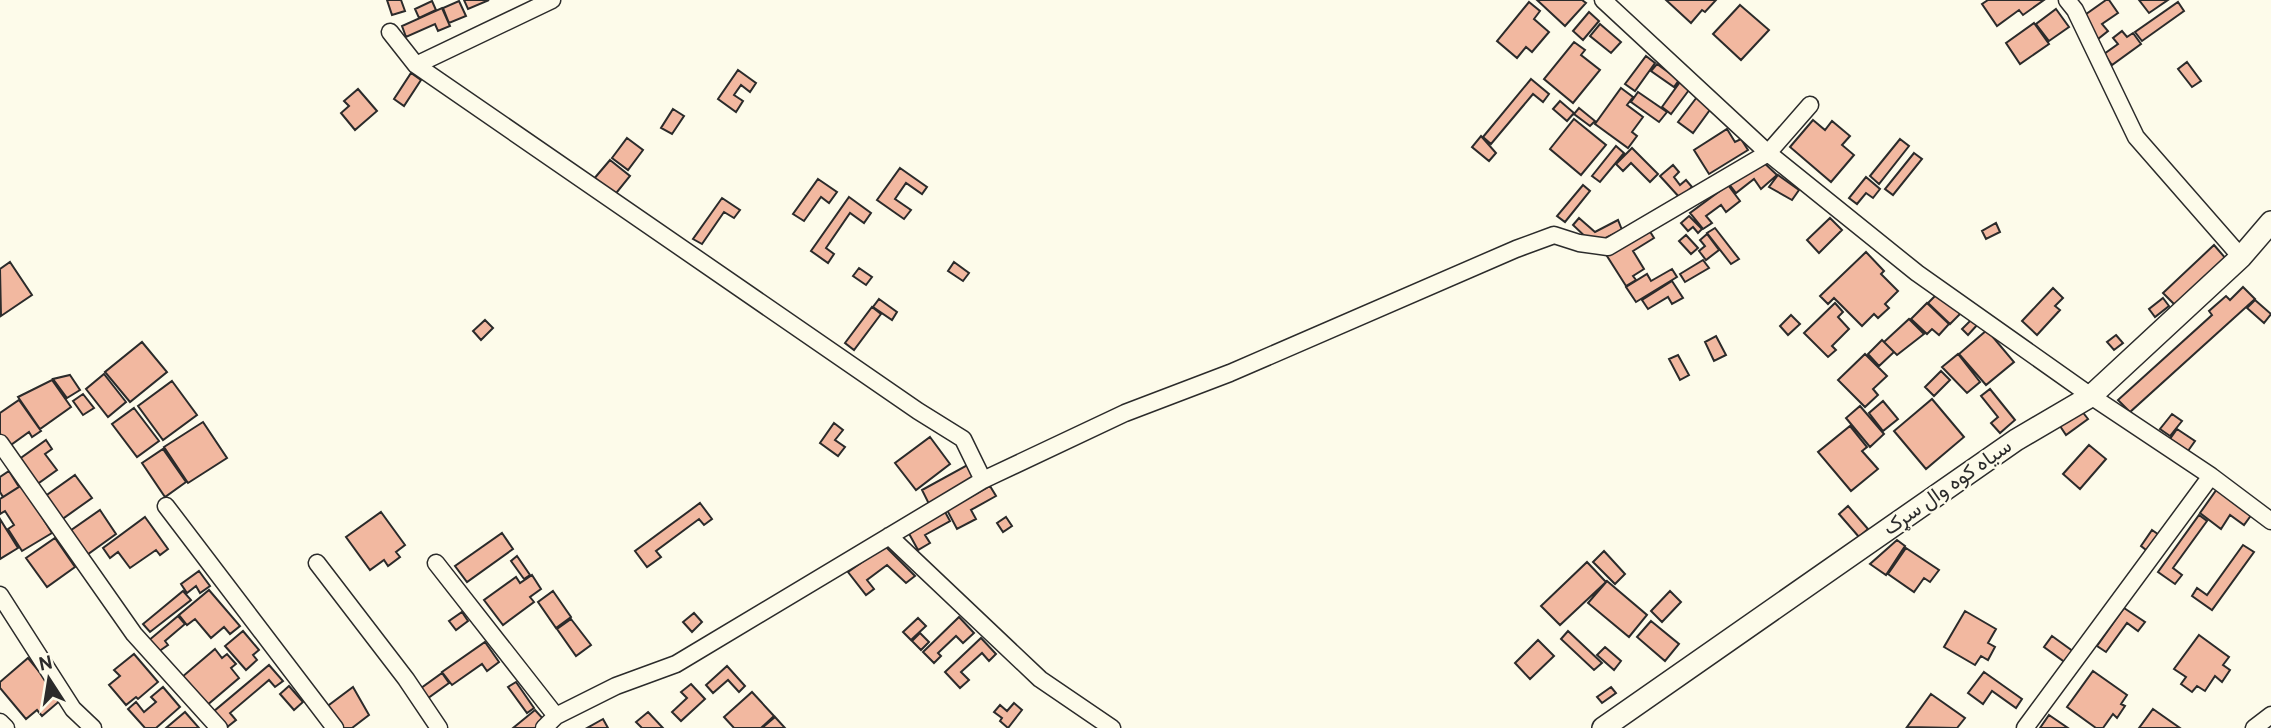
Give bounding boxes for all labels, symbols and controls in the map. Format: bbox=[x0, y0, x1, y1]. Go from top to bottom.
street label: سیاه کوه وال سړک bbox=[1878, 434, 2018, 542]
north arrow bbox=[14, 644, 84, 714]
text: N bbox=[37, 651, 55, 677]

